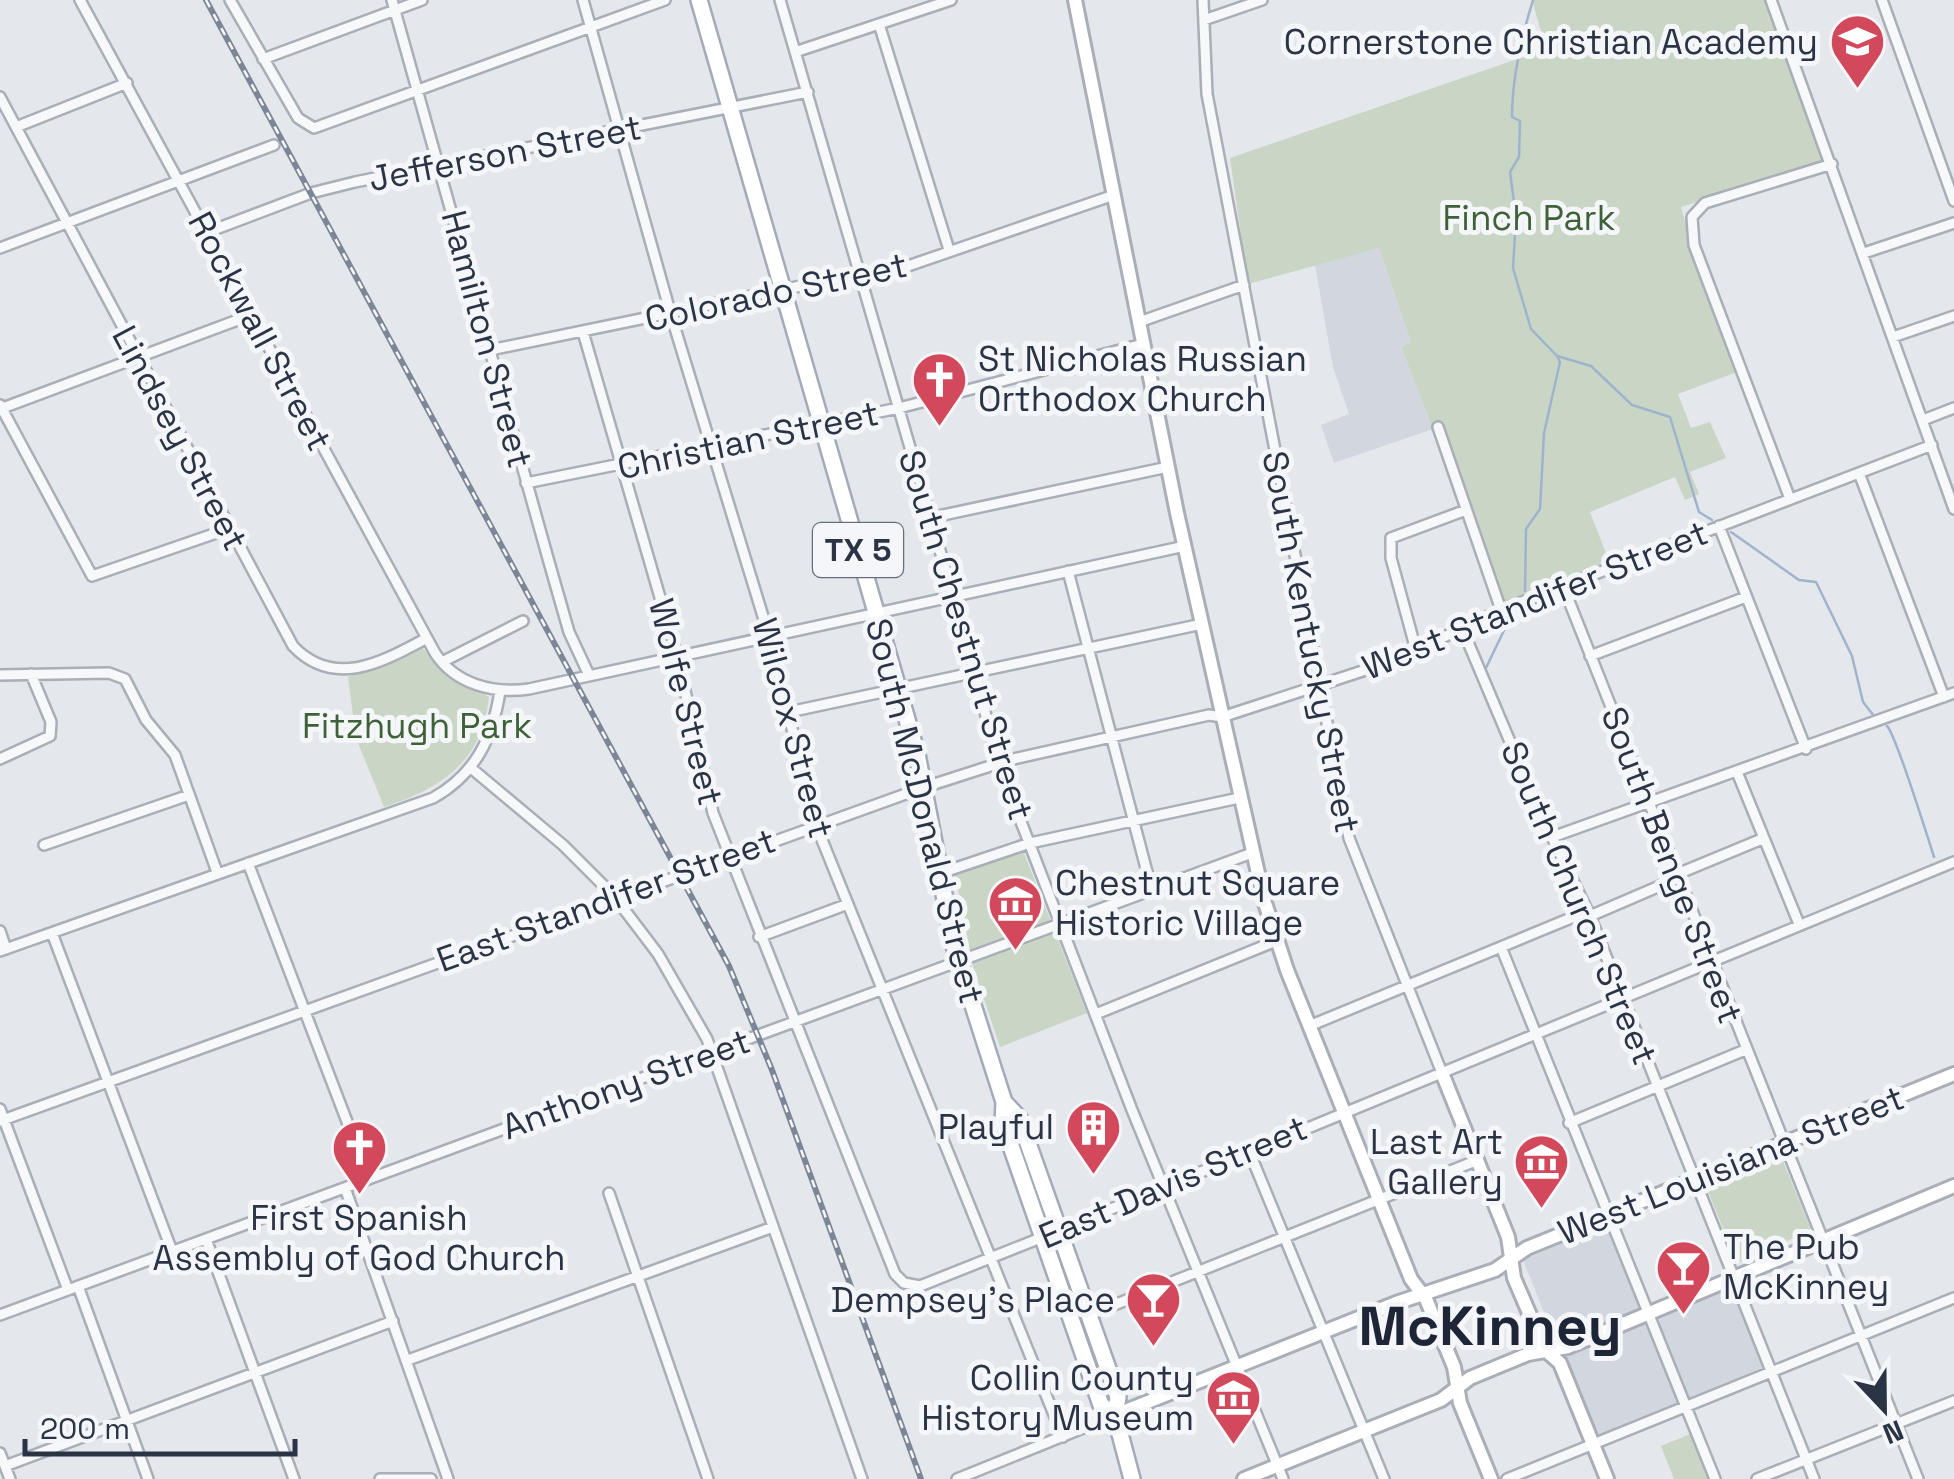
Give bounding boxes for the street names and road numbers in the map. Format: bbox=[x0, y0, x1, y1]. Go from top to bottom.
street label: Jefferson Street bbox=[365, 105, 645, 201]
street label: Rockwall Street bbox=[179, 204, 341, 458]
street label: Hamilton Street bbox=[431, 205, 543, 473]
street label: Colorado Street bbox=[641, 243, 911, 341]
street label: Lindsey Street bbox=[102, 318, 258, 558]
street label: Christian Street bbox=[613, 391, 883, 489]
street label: South Chestnut Street bbox=[889, 445, 1043, 825]
street label: South Kentucky Street bbox=[1252, 447, 1370, 837]
street label: West Standifer Street bbox=[1356, 511, 1714, 689]
road number: TX 5 bbox=[813, 523, 903, 577]
street label: Wolfe Street bbox=[639, 594, 733, 810]
street label: Wilcox Street bbox=[743, 613, 843, 843]
street label: South McDonald Street bbox=[856, 614, 994, 1008]
street label: South Benge Street bbox=[1591, 701, 1753, 1029]
street label: South Church Street bbox=[1491, 735, 1667, 1071]
street label: East Standifer Street bbox=[431, 818, 781, 982]
street label: Anthony Street bbox=[496, 1019, 756, 1149]
street label: West Louisiana Street bbox=[1552, 1075, 1910, 1255]
street label: East Davis Street bbox=[1032, 1106, 1314, 1258]

